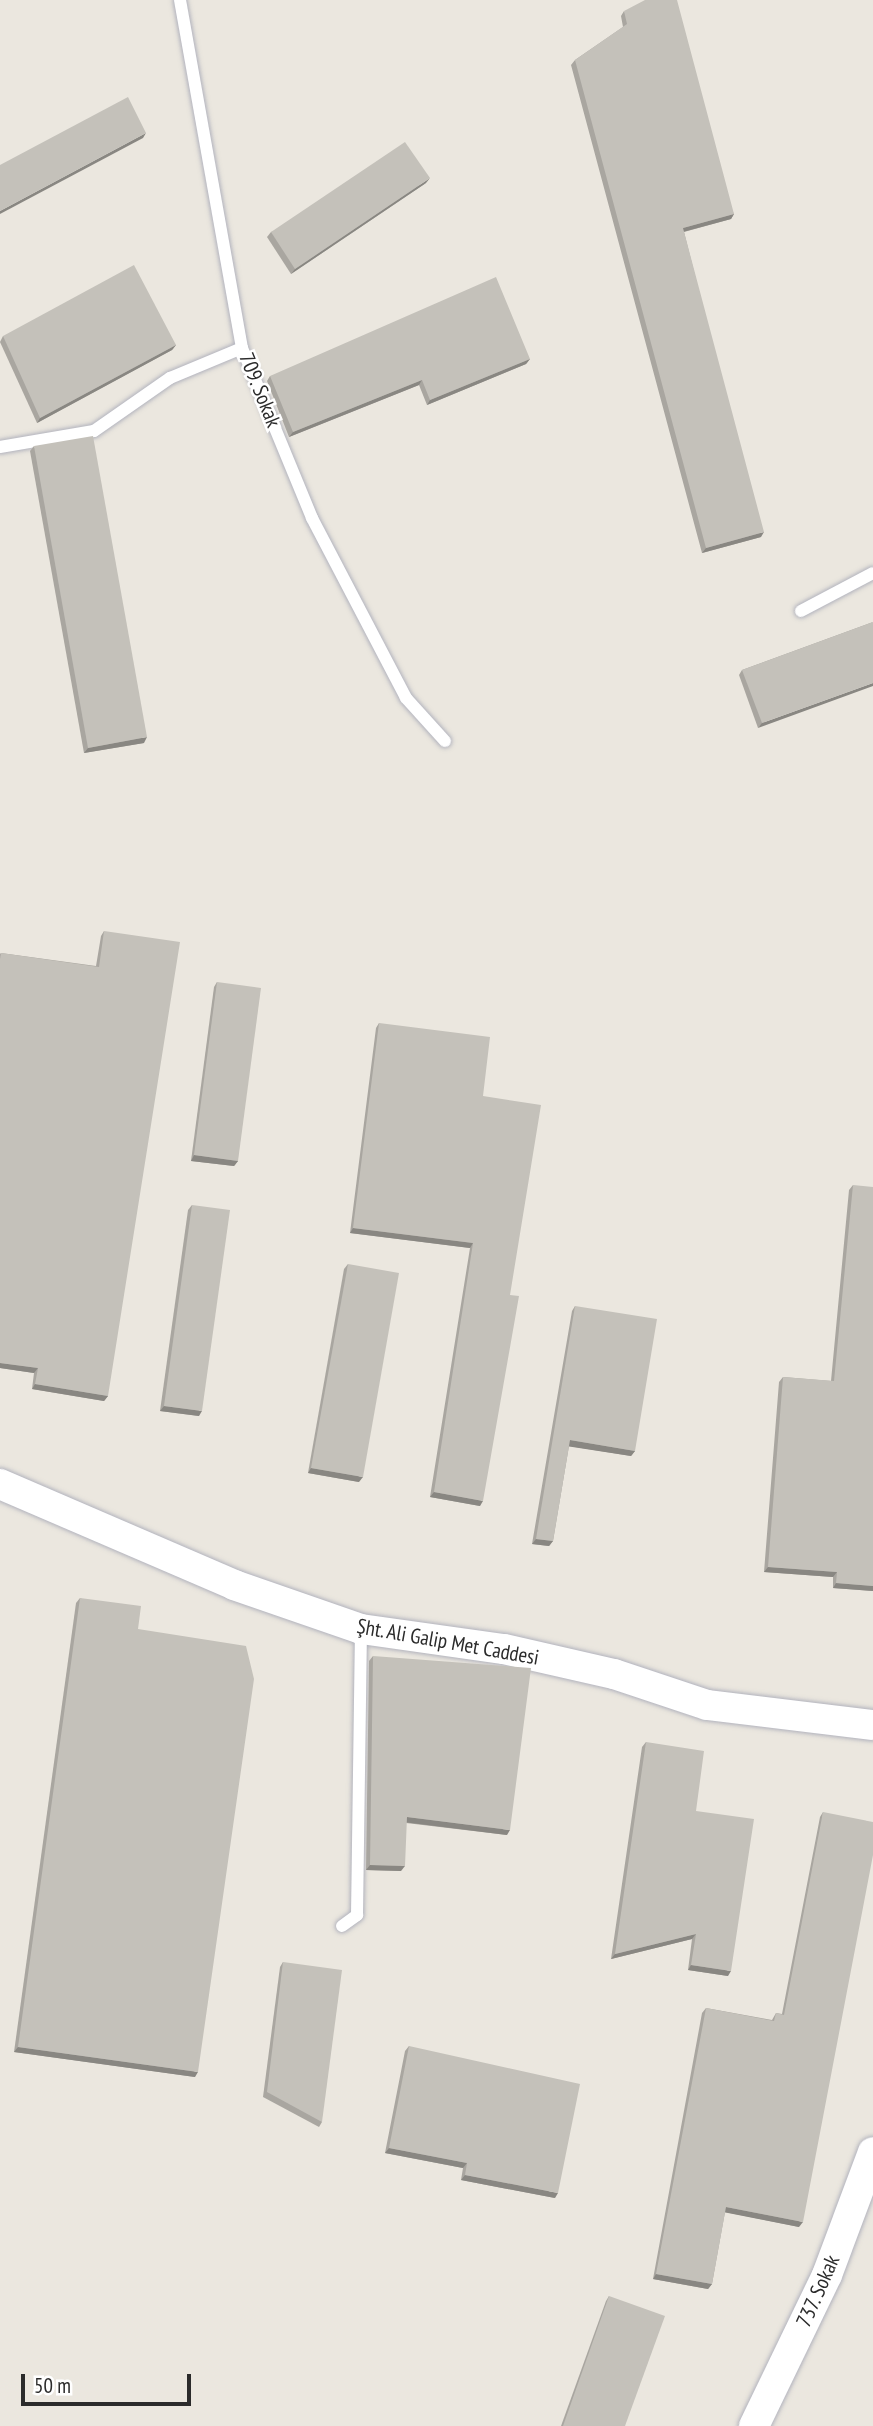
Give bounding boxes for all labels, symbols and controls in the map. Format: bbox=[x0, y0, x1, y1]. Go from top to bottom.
street label: 709. Sokak bbox=[233, 349, 287, 431]
street label: Şht. Ali Galip Met Caddesi bbox=[354, 1613, 542, 1671]
street label: 737. Sokak bbox=[791, 2251, 845, 2331]
scale bar bbox=[24, 2360, 194, 2404]
text: 50 m bbox=[34, 2372, 71, 2399]

